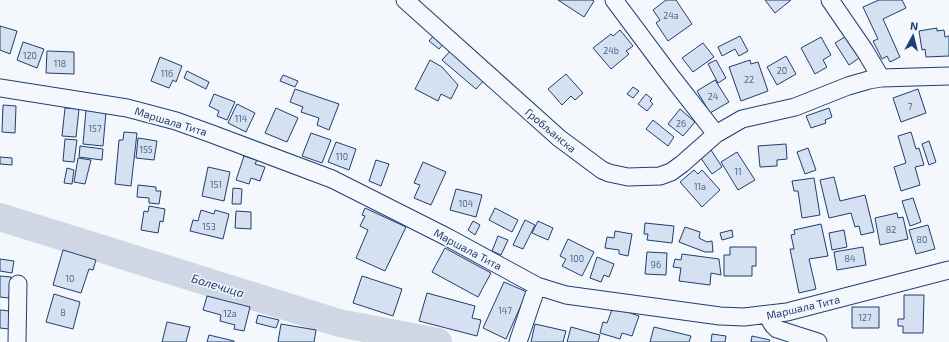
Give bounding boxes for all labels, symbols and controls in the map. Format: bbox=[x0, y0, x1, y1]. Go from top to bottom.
house number: 24a bbox=[663, 10, 679, 21]
north arrow bbox=[893, 16, 933, 56]
text: N bbox=[910, 19, 919, 33]
house number: 24b bbox=[603, 45, 619, 56]
house number: 120 bbox=[23, 50, 37, 61]
house number: 118 bbox=[54, 58, 66, 69]
house number: 20 bbox=[777, 65, 787, 76]
house number: 116 bbox=[161, 68, 173, 79]
house number: 22 bbox=[744, 74, 754, 85]
house number: 24 bbox=[708, 91, 719, 102]
house number: 7 bbox=[908, 101, 913, 112]
street label: Маршала Тита bbox=[133, 104, 209, 138]
street label: Гробљанска bbox=[523, 105, 579, 155]
house number: 114 bbox=[235, 113, 248, 124]
house number: 26 bbox=[676, 118, 686, 129]
house number: 157 bbox=[88, 123, 102, 134]
house number: 155 bbox=[139, 144, 153, 155]
house number: 110 bbox=[336, 151, 348, 162]
house number: 11 bbox=[734, 166, 742, 177]
house number: 151 bbox=[210, 179, 222, 190]
house number: 11a bbox=[694, 181, 706, 192]
house number: 104 bbox=[459, 198, 474, 209]
house number: 153 bbox=[202, 221, 216, 232]
house number: 82 bbox=[886, 224, 896, 235]
street label: Маршала Тита bbox=[432, 226, 504, 272]
house number: 80 bbox=[917, 234, 927, 245]
house number: 100 bbox=[570, 253, 584, 264]
house number: 84 bbox=[845, 253, 856, 264]
house number: 96 bbox=[651, 259, 661, 270]
water label: Болечица bbox=[190, 270, 246, 300]
house number: 10 bbox=[65, 273, 75, 284]
street label: Маршала Тита bbox=[765, 292, 841, 322]
house number: 147 bbox=[498, 305, 512, 316]
house number: 8 bbox=[60, 307, 66, 318]
house number: 12a bbox=[223, 308, 237, 319]
house number: 127 bbox=[858, 312, 872, 323]

